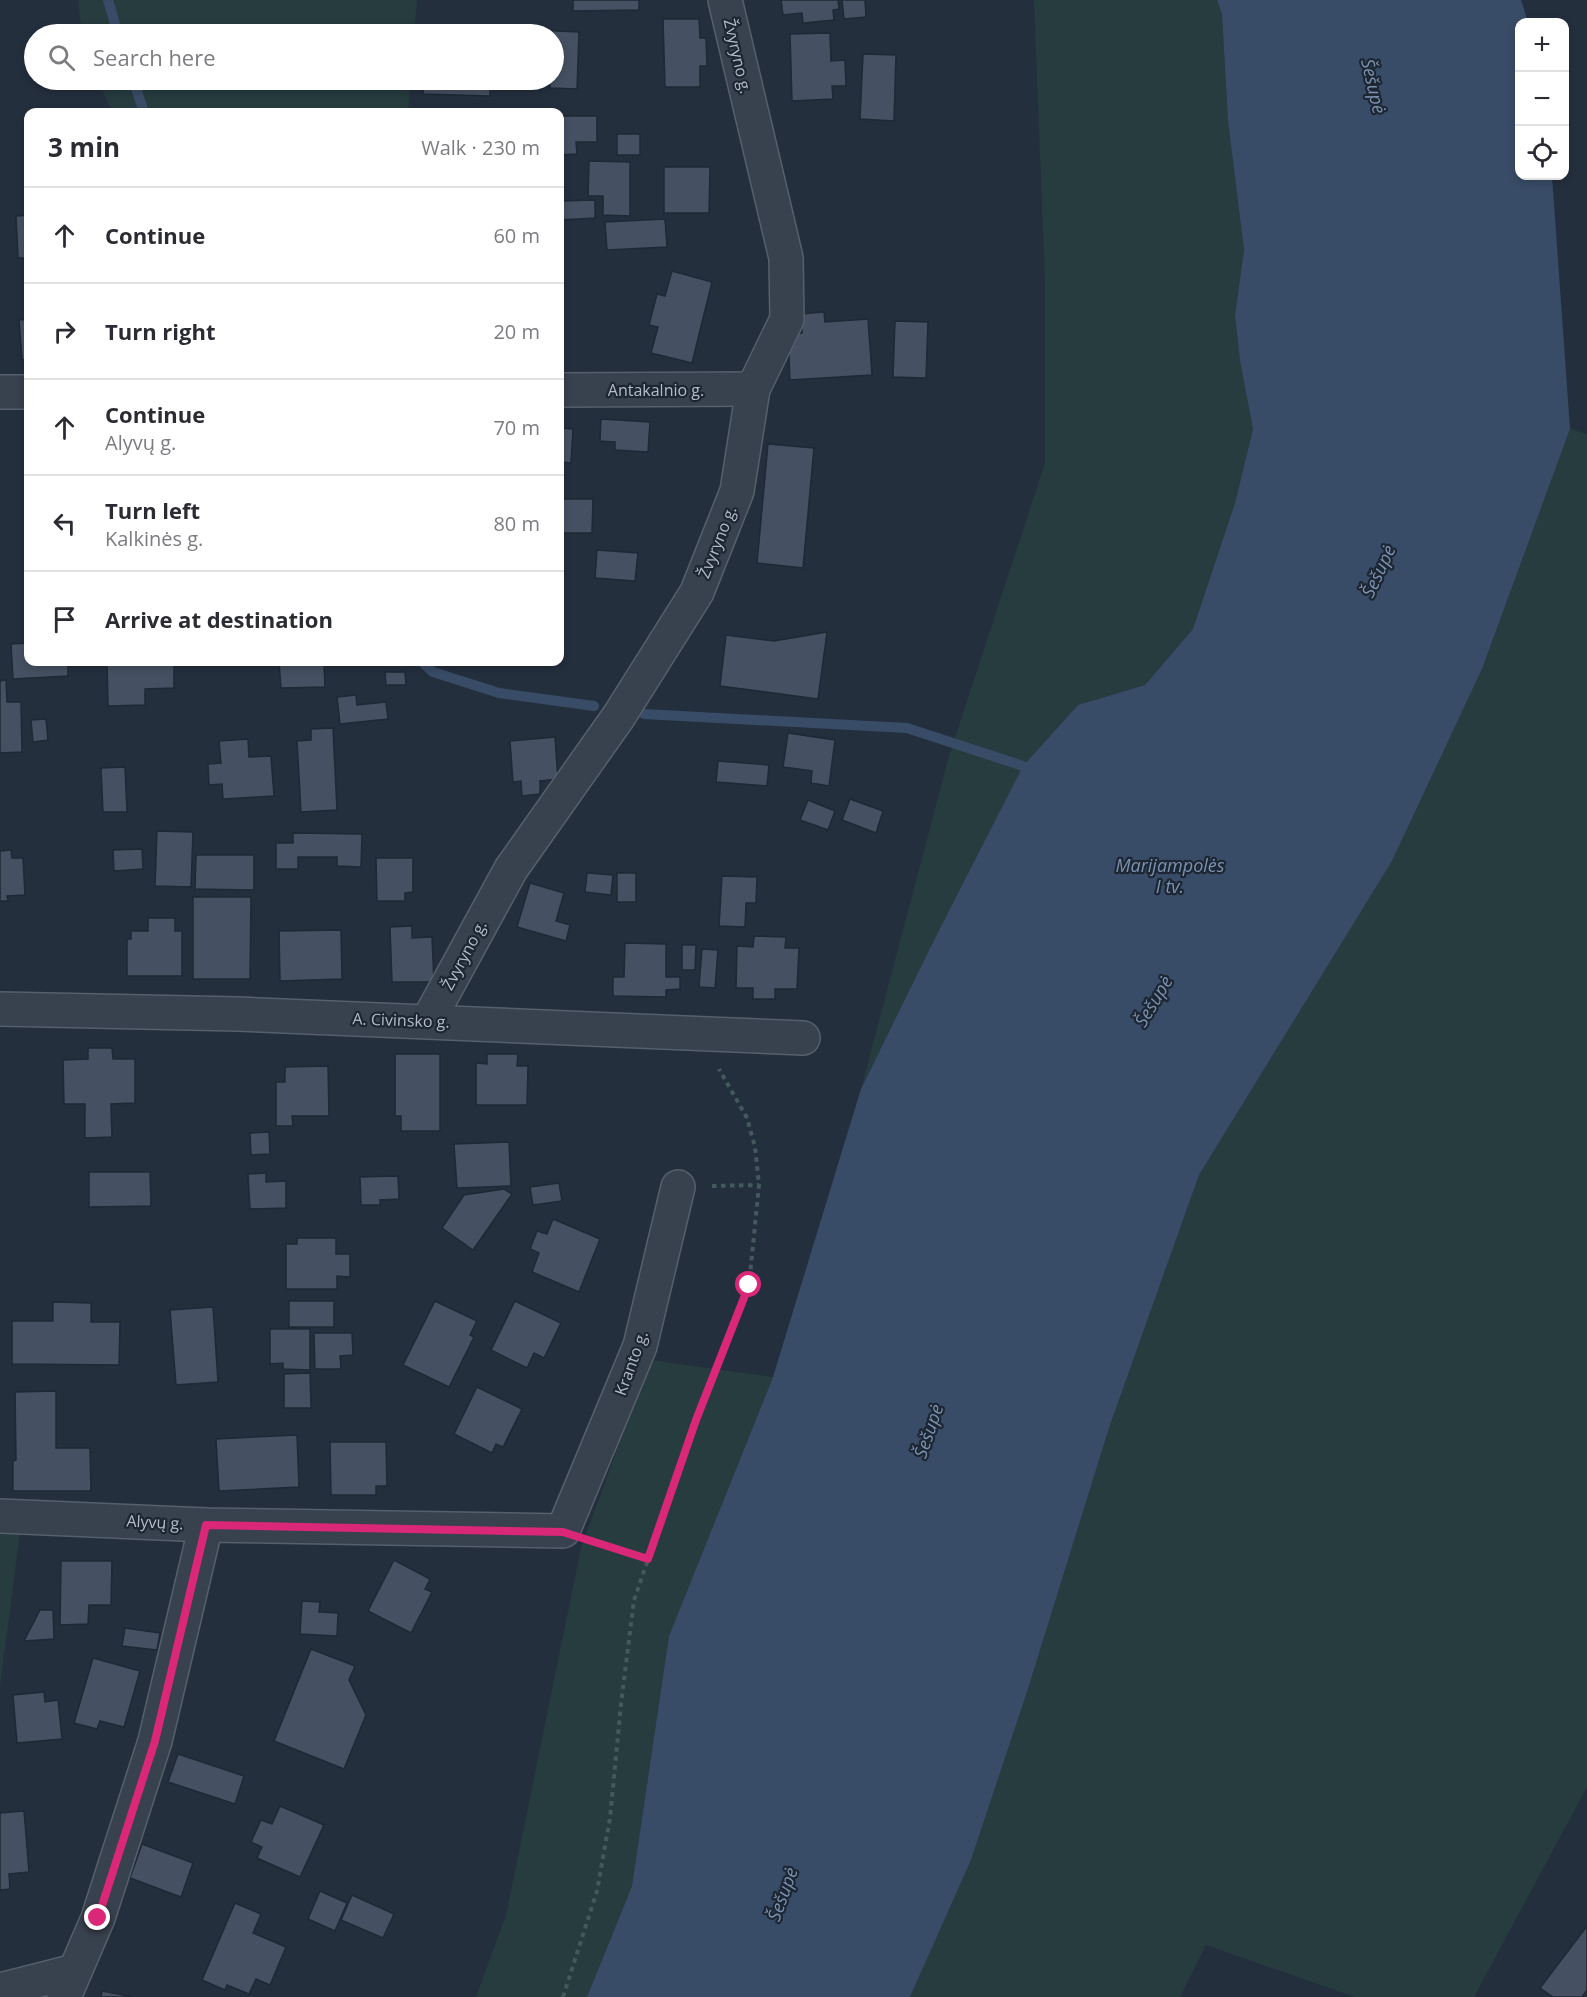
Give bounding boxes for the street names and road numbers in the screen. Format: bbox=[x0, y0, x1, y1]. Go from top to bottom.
street label: Žvyryno g. bbox=[719, 16, 757, 96]
street label: Antakalnio g. bbox=[608, 379, 704, 401]
street label: Žvyryno g. bbox=[693, 503, 741, 581]
street label: Žvyryno g. bbox=[436, 916, 492, 994]
street label: A. Civinsko g. bbox=[352, 1007, 450, 1033]
street label: Kranto g. bbox=[609, 1328, 653, 1398]
street label: Alyvų g. bbox=[126, 1510, 184, 1534]

